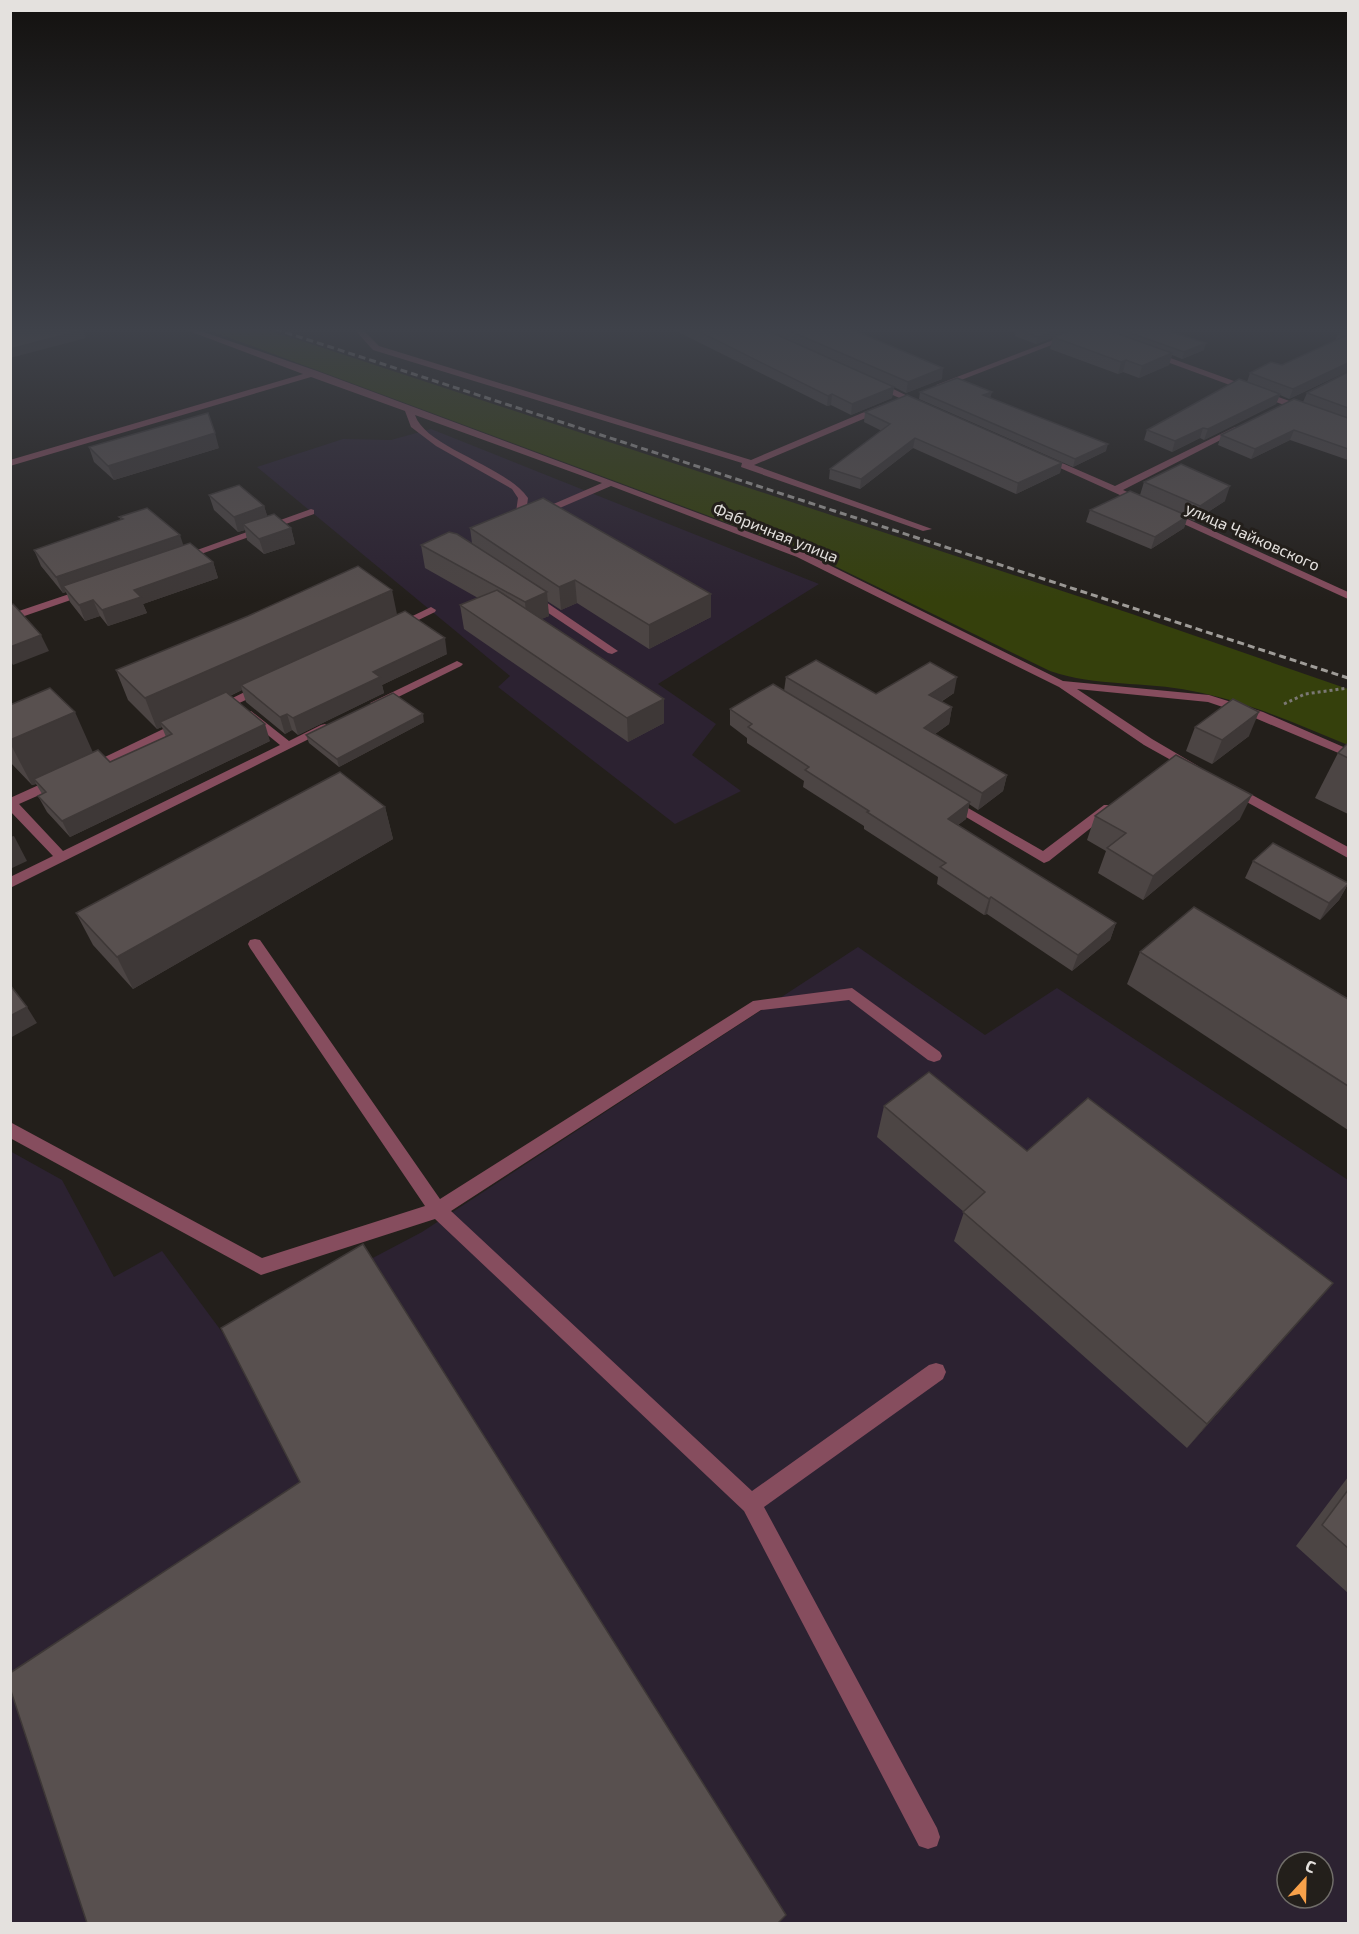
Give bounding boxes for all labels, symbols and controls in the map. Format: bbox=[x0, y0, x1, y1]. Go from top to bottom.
street label: Фабричная улица bbox=[710, 498, 841, 567]
street label: улица Чайковского bbox=[1183, 498, 1323, 575]
north arrow bbox=[1275, 1850, 1335, 1910]
text: С bbox=[1303, 1855, 1319, 1876]

